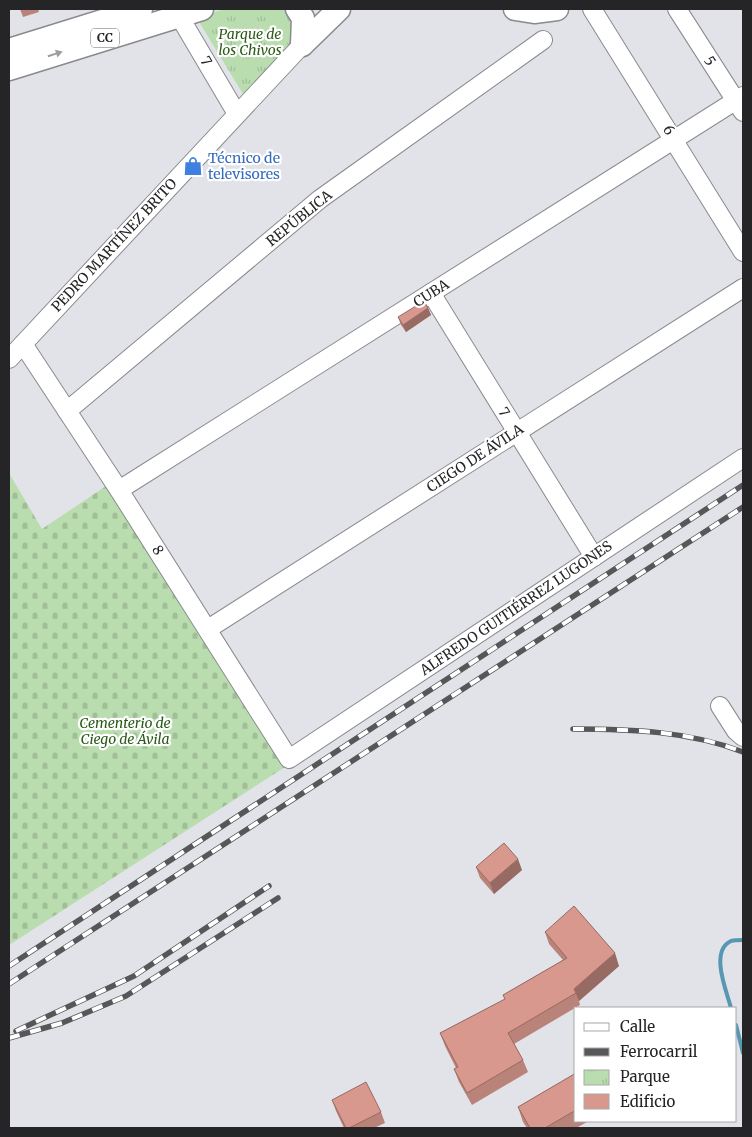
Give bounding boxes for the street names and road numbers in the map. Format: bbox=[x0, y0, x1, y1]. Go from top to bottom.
road number: CC bbox=[91, 28, 119, 48]
street label: 7 bbox=[196, 53, 216, 69]
street label: 5 bbox=[700, 53, 720, 69]
street label: 6 bbox=[659, 122, 679, 138]
street label: PEDRO MARTÍNEZ BRITO bbox=[47, 175, 181, 315]
street label: REPÚBLICA bbox=[262, 186, 336, 250]
street label: CUBA bbox=[410, 275, 452, 311]
street label: 7 bbox=[494, 404, 514, 420]
street label: CIEGO DE ÁVILA bbox=[423, 420, 527, 496]
street label: ALFREDO GUITIÉRREZ LUGONES bbox=[416, 537, 615, 680]
street label: 8 bbox=[148, 542, 168, 558]

